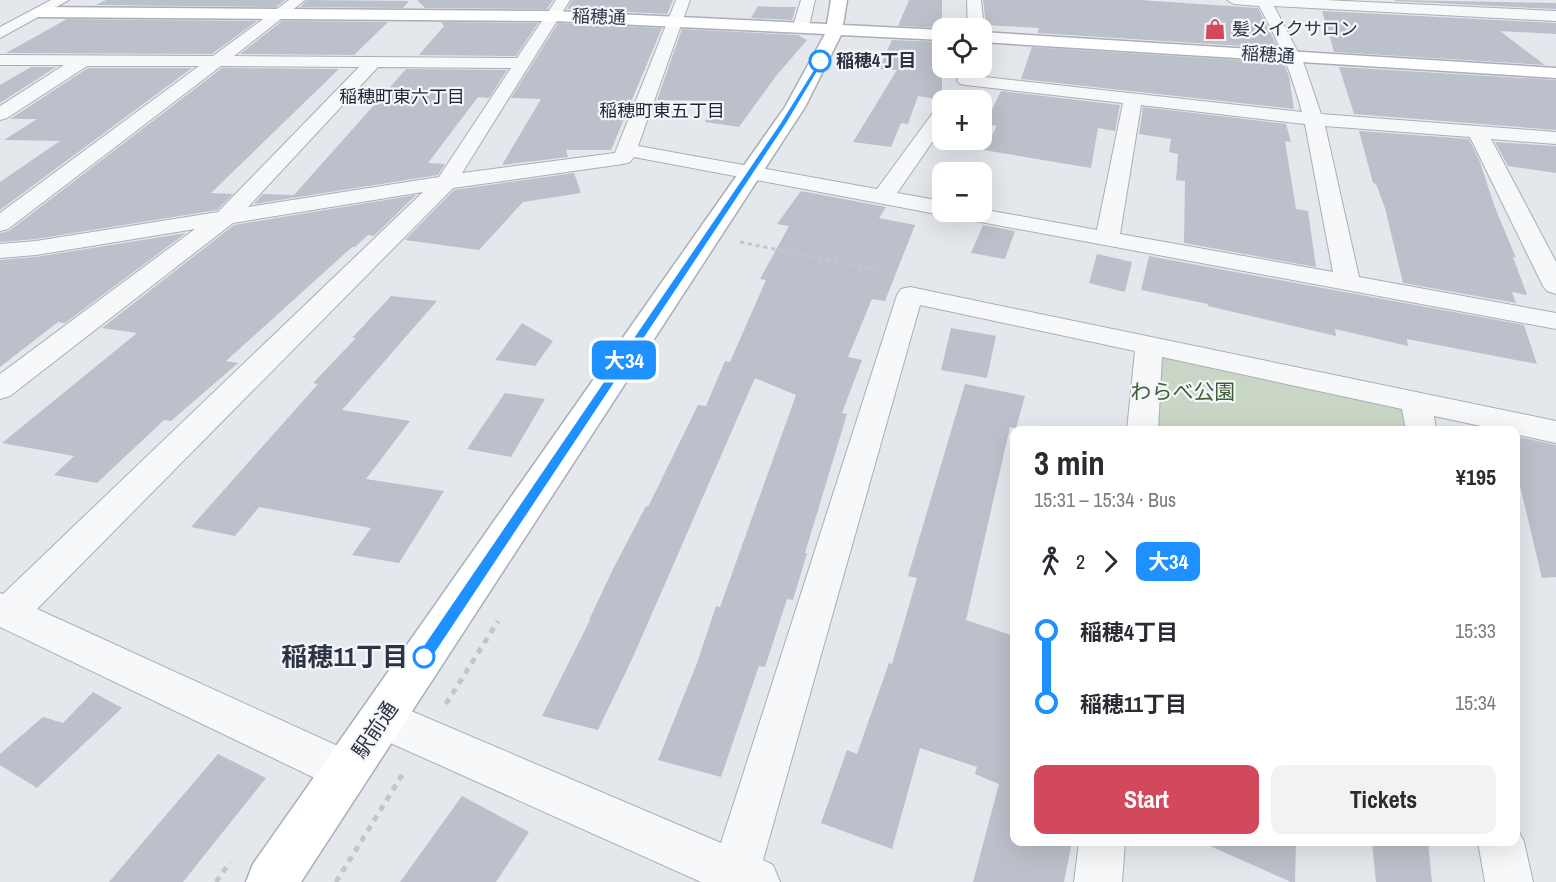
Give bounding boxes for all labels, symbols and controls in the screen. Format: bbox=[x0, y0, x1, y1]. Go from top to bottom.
street label: 稲穂通 bbox=[572, 3, 626, 30]
place label: 髪メイクサロン bbox=[1232, 16, 1358, 41]
shop icon: 髪メイクサロン bbox=[1203, 17, 1227, 41]
map controls bbox=[932, 18, 992, 222]
button: locate bbox=[932, 18, 992, 78]
street label: 稲穂通 bbox=[1240, 40, 1296, 69]
place label: 稲穂4丁目 bbox=[836, 48, 916, 73]
marker: 稲穂4丁目 bbox=[809, 50, 831, 72]
district label: 稲穂町東六丁目 bbox=[339, 84, 465, 109]
button: + bbox=[932, 90, 992, 150]
district label: 稲穂町東五丁目 bbox=[599, 98, 725, 123]
button: − bbox=[932, 162, 992, 222]
line badge: 大34 bbox=[590, 340, 658, 380]
text: 大34 bbox=[604, 346, 644, 375]
park label: わらべ公園 bbox=[1131, 377, 1236, 406]
text: 3 min bbox=[1034, 441, 1105, 485]
text: ¥195 bbox=[1456, 462, 1496, 492]
text: 15:31 – 15:34 · Bus bbox=[1034, 486, 1176, 513]
icon: walk bbox=[1034, 545, 1067, 578]
icon: forward bbox=[1094, 545, 1127, 578]
text: 大34 bbox=[1148, 547, 1188, 576]
text: 2 bbox=[1076, 548, 1085, 575]
text: 稲穂4丁目 bbox=[1080, 617, 1178, 647]
text: 15:33 bbox=[1455, 617, 1496, 644]
place label: 稲穂11丁目 bbox=[281, 639, 408, 674]
marker: 稲穂11丁目 bbox=[413, 646, 435, 668]
text: 稲穂11丁目 bbox=[1080, 689, 1187, 719]
text: 15:34 bbox=[1455, 689, 1496, 716]
street label: 駅前通 bbox=[345, 695, 404, 764]
button: Start bbox=[1034, 765, 1259, 834]
button: Tickets bbox=[1271, 765, 1496, 834]

